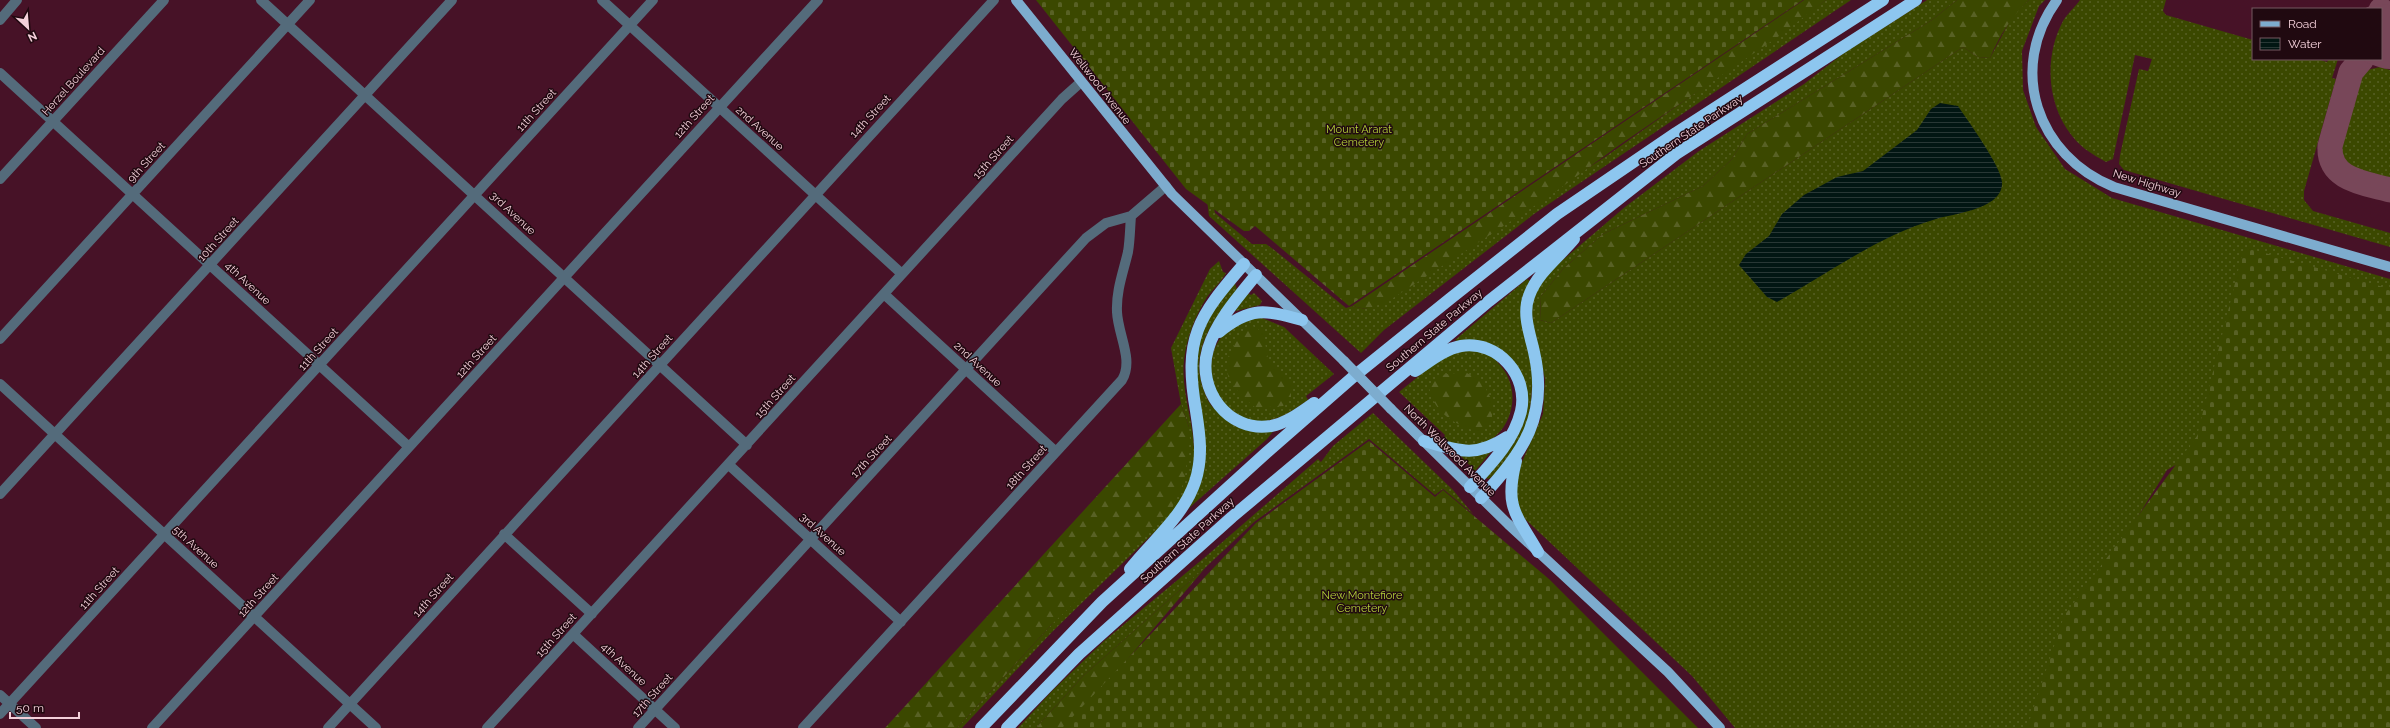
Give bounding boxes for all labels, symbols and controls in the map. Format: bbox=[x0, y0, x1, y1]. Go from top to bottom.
north arrow bbox=[8, 8, 48, 48]
legend bbox=[2252, 8, 2382, 60]
text: Road bbox=[2288, 17, 2317, 31]
text: N bbox=[26, 29, 39, 44]
text: Water bbox=[2288, 37, 2322, 51]
street label: Herzel Boulevard bbox=[39, 44, 108, 118]
street label: Wellwood Avenue bbox=[1066, 46, 1134, 127]
street label: 11th Street bbox=[514, 86, 559, 134]
street label: 12th Street bbox=[672, 92, 717, 141]
street label: 14th Street bbox=[847, 92, 894, 141]
street label: Southern State Parkway bbox=[1637, 92, 1745, 171]
street label: 2nd Avenue bbox=[733, 103, 787, 154]
park label: Mount Ararat Cemetery bbox=[1326, 123, 1392, 149]
street label: 15th Street bbox=[970, 133, 1017, 182]
street label: 9th Street bbox=[125, 139, 168, 185]
street label: New Highway bbox=[2111, 167, 2182, 200]
street label: 3rd Avenue bbox=[487, 189, 539, 238]
street label: 10th Street bbox=[195, 214, 242, 264]
street label: 4th Avenue bbox=[222, 259, 273, 308]
street label: Southern State Parkway bbox=[1384, 286, 1485, 374]
street label: 11th Street bbox=[296, 325, 341, 373]
street label: 12th Street bbox=[454, 332, 499, 381]
street label: 14th Street bbox=[629, 332, 676, 381]
street label: 2nd Avenue bbox=[951, 339, 1004, 390]
street label: 15th Street bbox=[752, 372, 799, 421]
street label: North Wellwood Avenue bbox=[1401, 402, 1498, 499]
street label: 17th Street bbox=[848, 432, 895, 480]
street label: 18th Street bbox=[1003, 442, 1050, 492]
street label: Southern State Parkway bbox=[1138, 495, 1237, 586]
street label: 3rd Avenue bbox=[797, 510, 849, 559]
street label: 5th Avenue bbox=[170, 523, 222, 572]
street label: 11th Street bbox=[77, 564, 122, 612]
street label: 12th Street bbox=[236, 571, 281, 620]
street label: 14th Street bbox=[410, 571, 457, 620]
park label: New Montefiore Cemetery bbox=[1322, 589, 1403, 615]
street label: 15th Street bbox=[533, 611, 580, 660]
street label: 4th Avenue bbox=[598, 640, 649, 689]
street label: 17th Street bbox=[629, 671, 675, 720]
scale bar bbox=[10, 694, 79, 720]
text: 50 m bbox=[16, 701, 44, 715]

